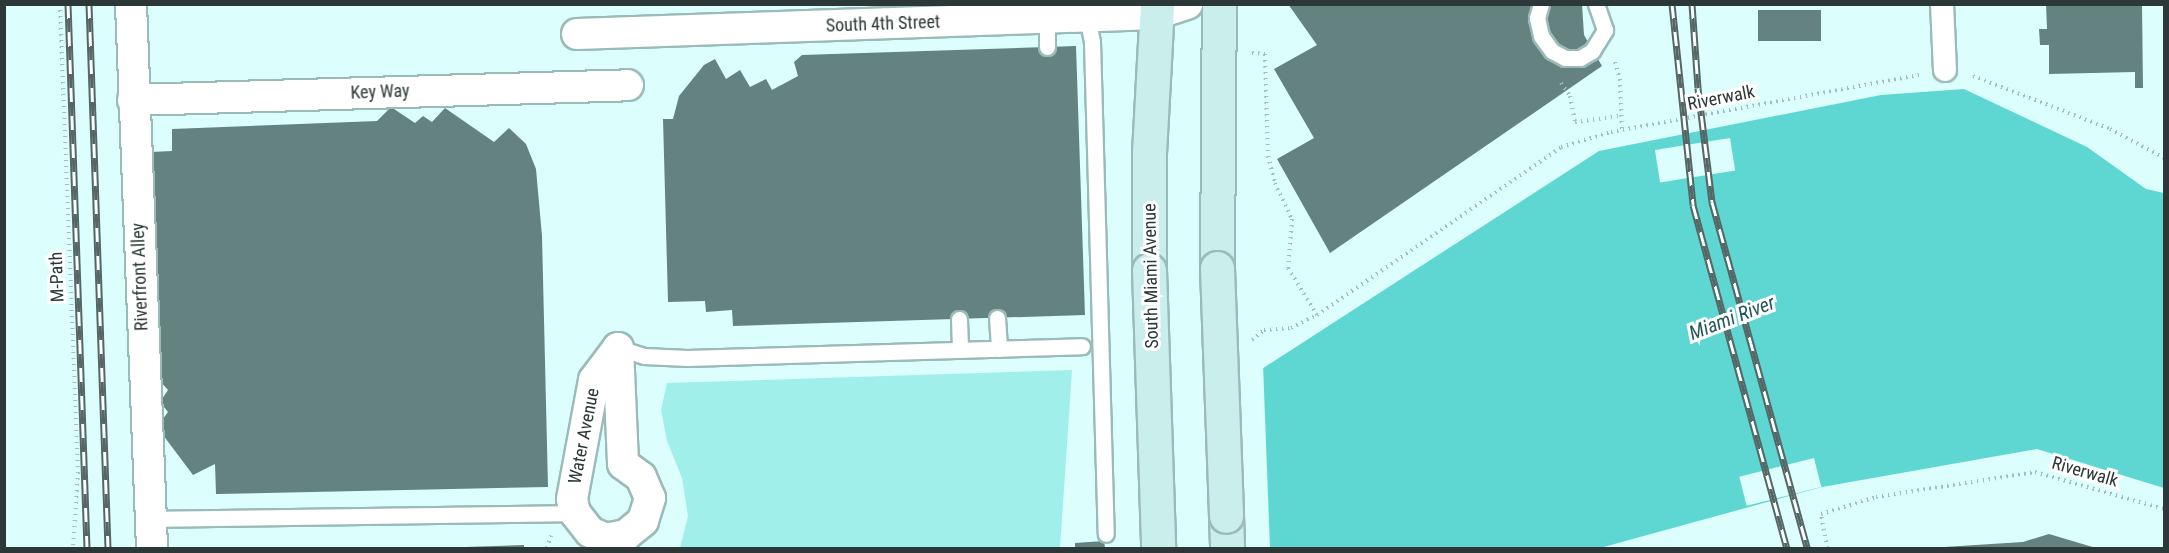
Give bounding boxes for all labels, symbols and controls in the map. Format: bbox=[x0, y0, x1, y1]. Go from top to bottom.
street label: South 4th Street bbox=[825, 11, 941, 37]
street label: Key Way bbox=[350, 80, 410, 104]
street label: Riverwalk bbox=[1686, 81, 1756, 115]
street label: South Miami Avenue bbox=[1139, 203, 1163, 349]
street label: Riverfront Alley bbox=[127, 223, 153, 331]
street label: M-Path bbox=[45, 251, 69, 303]
water label: Miami River bbox=[1686, 291, 1778, 345]
street label: Water Avenue bbox=[564, 386, 604, 486]
street label: Riverwalk bbox=[2049, 452, 2121, 492]

